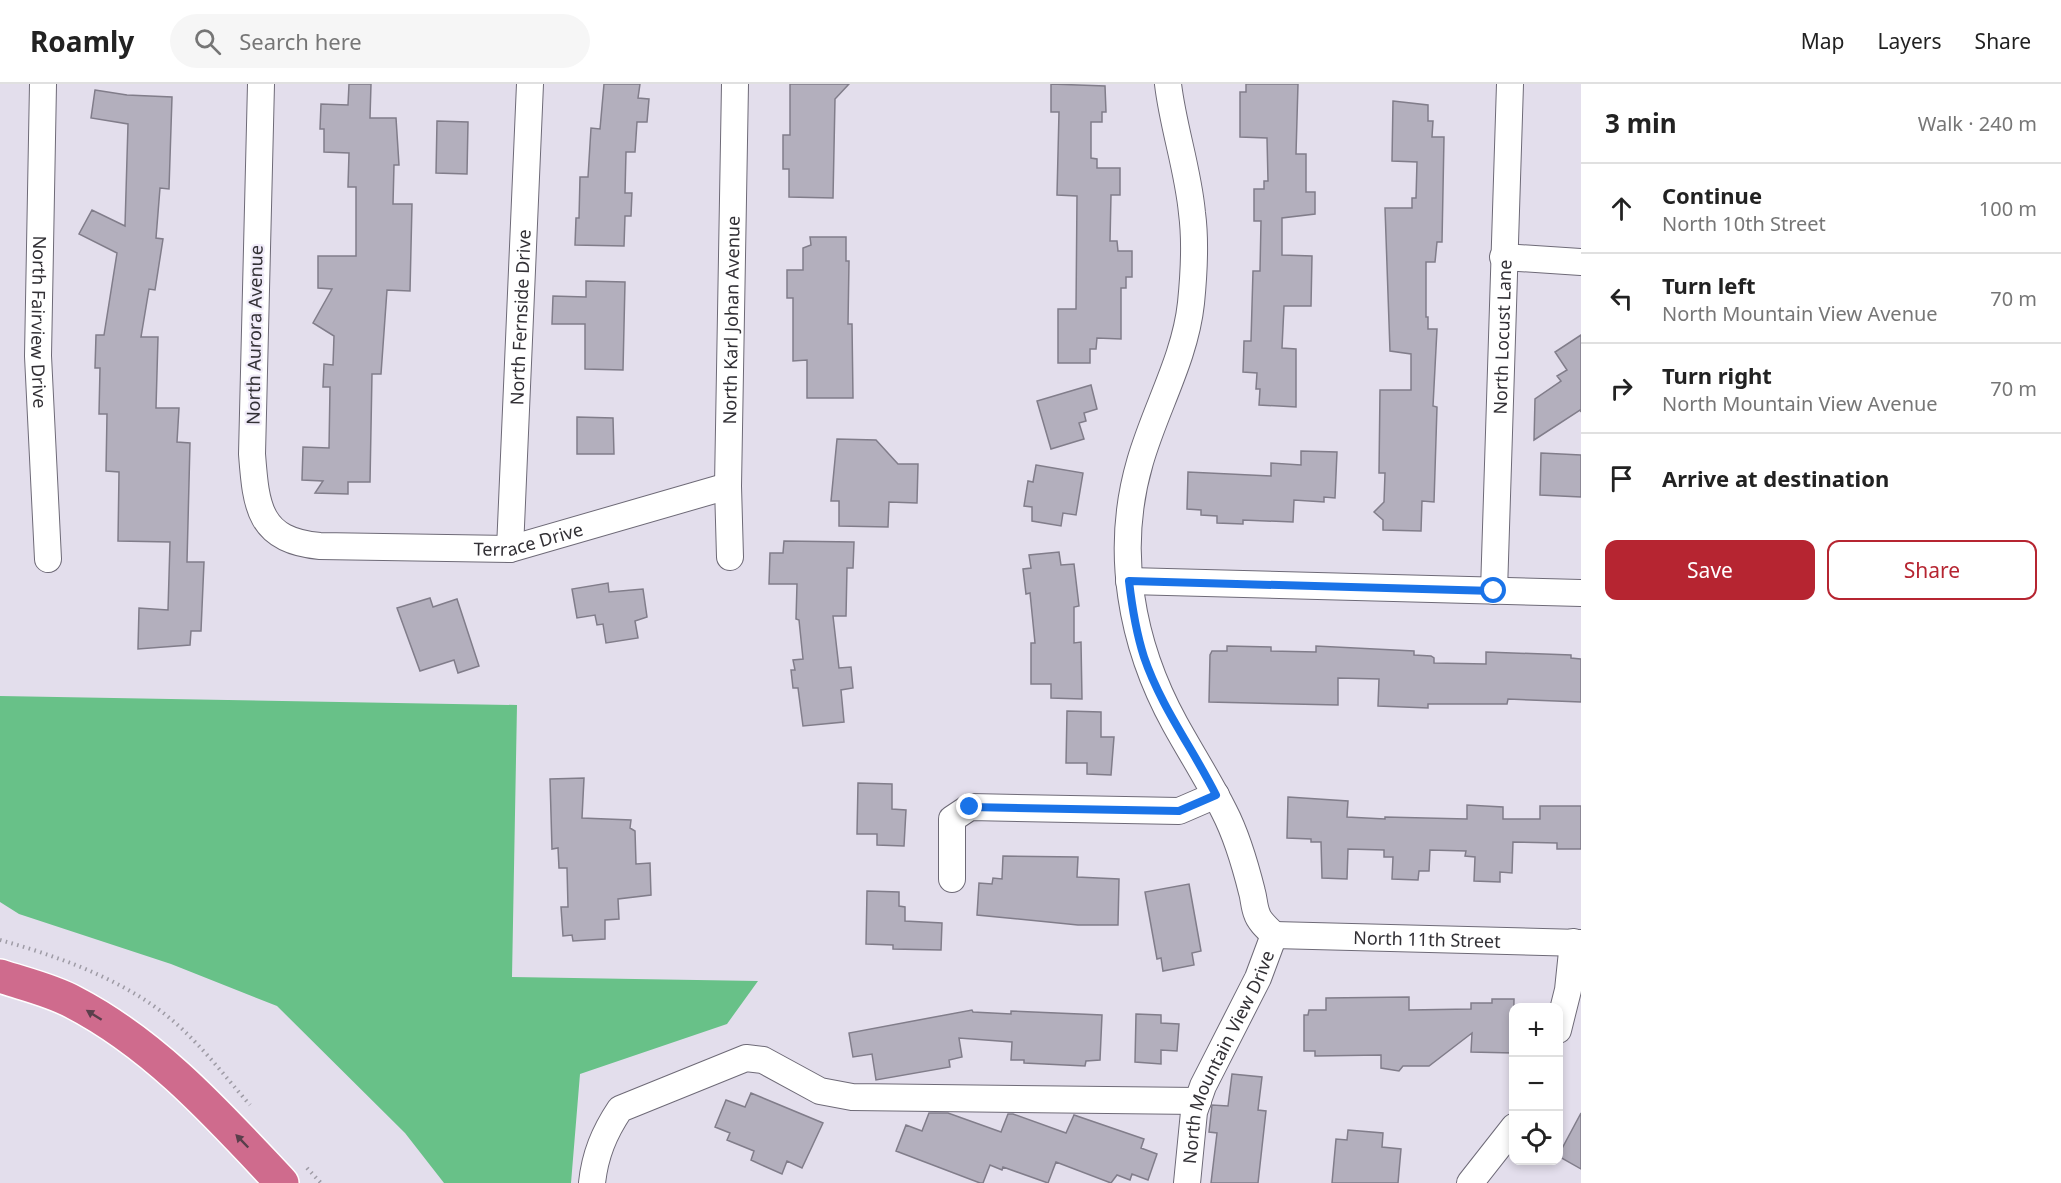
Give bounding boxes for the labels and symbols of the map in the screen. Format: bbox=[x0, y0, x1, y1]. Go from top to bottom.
street label: North Karl Johan Avenue bbox=[717, 216, 745, 424]
street label: North Fernside Drive bbox=[504, 229, 536, 406]
street label: North Fairview Drive bbox=[26, 235, 53, 409]
street label: North Aurora Avenue bbox=[240, 245, 268, 425]
street label: North Locust Lane bbox=[1488, 259, 1516, 415]
street label: Terrace Drive bbox=[473, 517, 586, 561]
route start bbox=[1480, 577, 1506, 603]
route end bbox=[956, 793, 982, 819]
street label: North 11th Street bbox=[1353, 925, 1501, 953]
street label: North Mountain View Drive bbox=[1177, 947, 1279, 1165]
one-way arrow bbox=[86, 1009, 102, 1020]
one-way arrow bbox=[235, 1133, 249, 1148]

